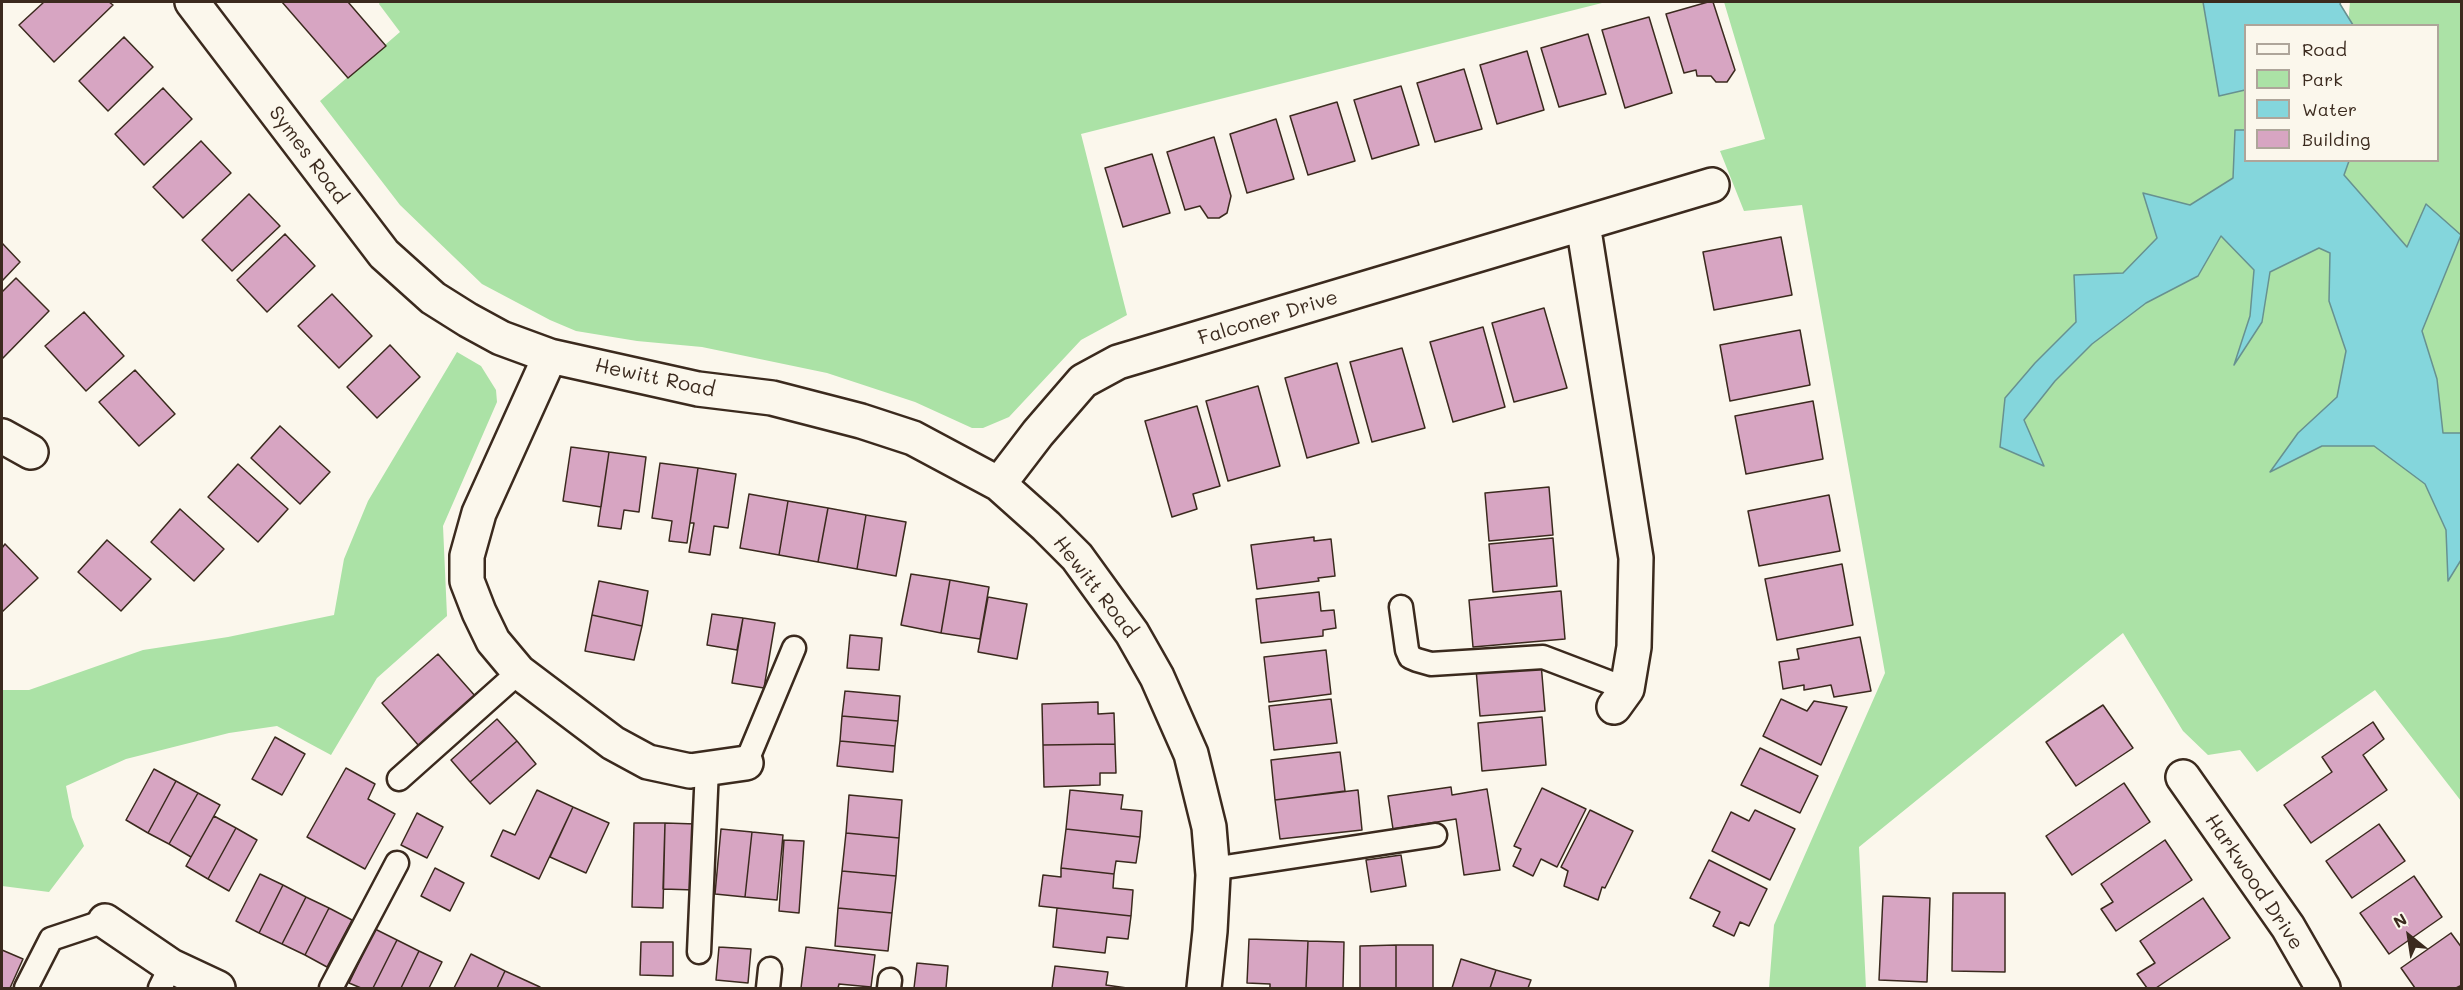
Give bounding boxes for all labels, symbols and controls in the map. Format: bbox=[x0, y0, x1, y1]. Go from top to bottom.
legend bbox=[2244, 24, 2439, 162]
text: Road bbox=[2302, 37, 2347, 61]
text: Park bbox=[2302, 67, 2343, 91]
text: Water bbox=[2302, 97, 2357, 121]
street label: Symes Road bbox=[264, 101, 352, 209]
text: Building bbox=[2302, 127, 2370, 151]
street label: Falconer Drive bbox=[1195, 285, 1341, 351]
street label: Hewitt Road bbox=[593, 354, 717, 402]
street label: Hewitt Road bbox=[1048, 532, 1142, 642]
street label: Harkwood Drive bbox=[2200, 810, 2308, 954]
north arrow bbox=[2379, 906, 2439, 966]
text: N bbox=[2389, 908, 2410, 932]

